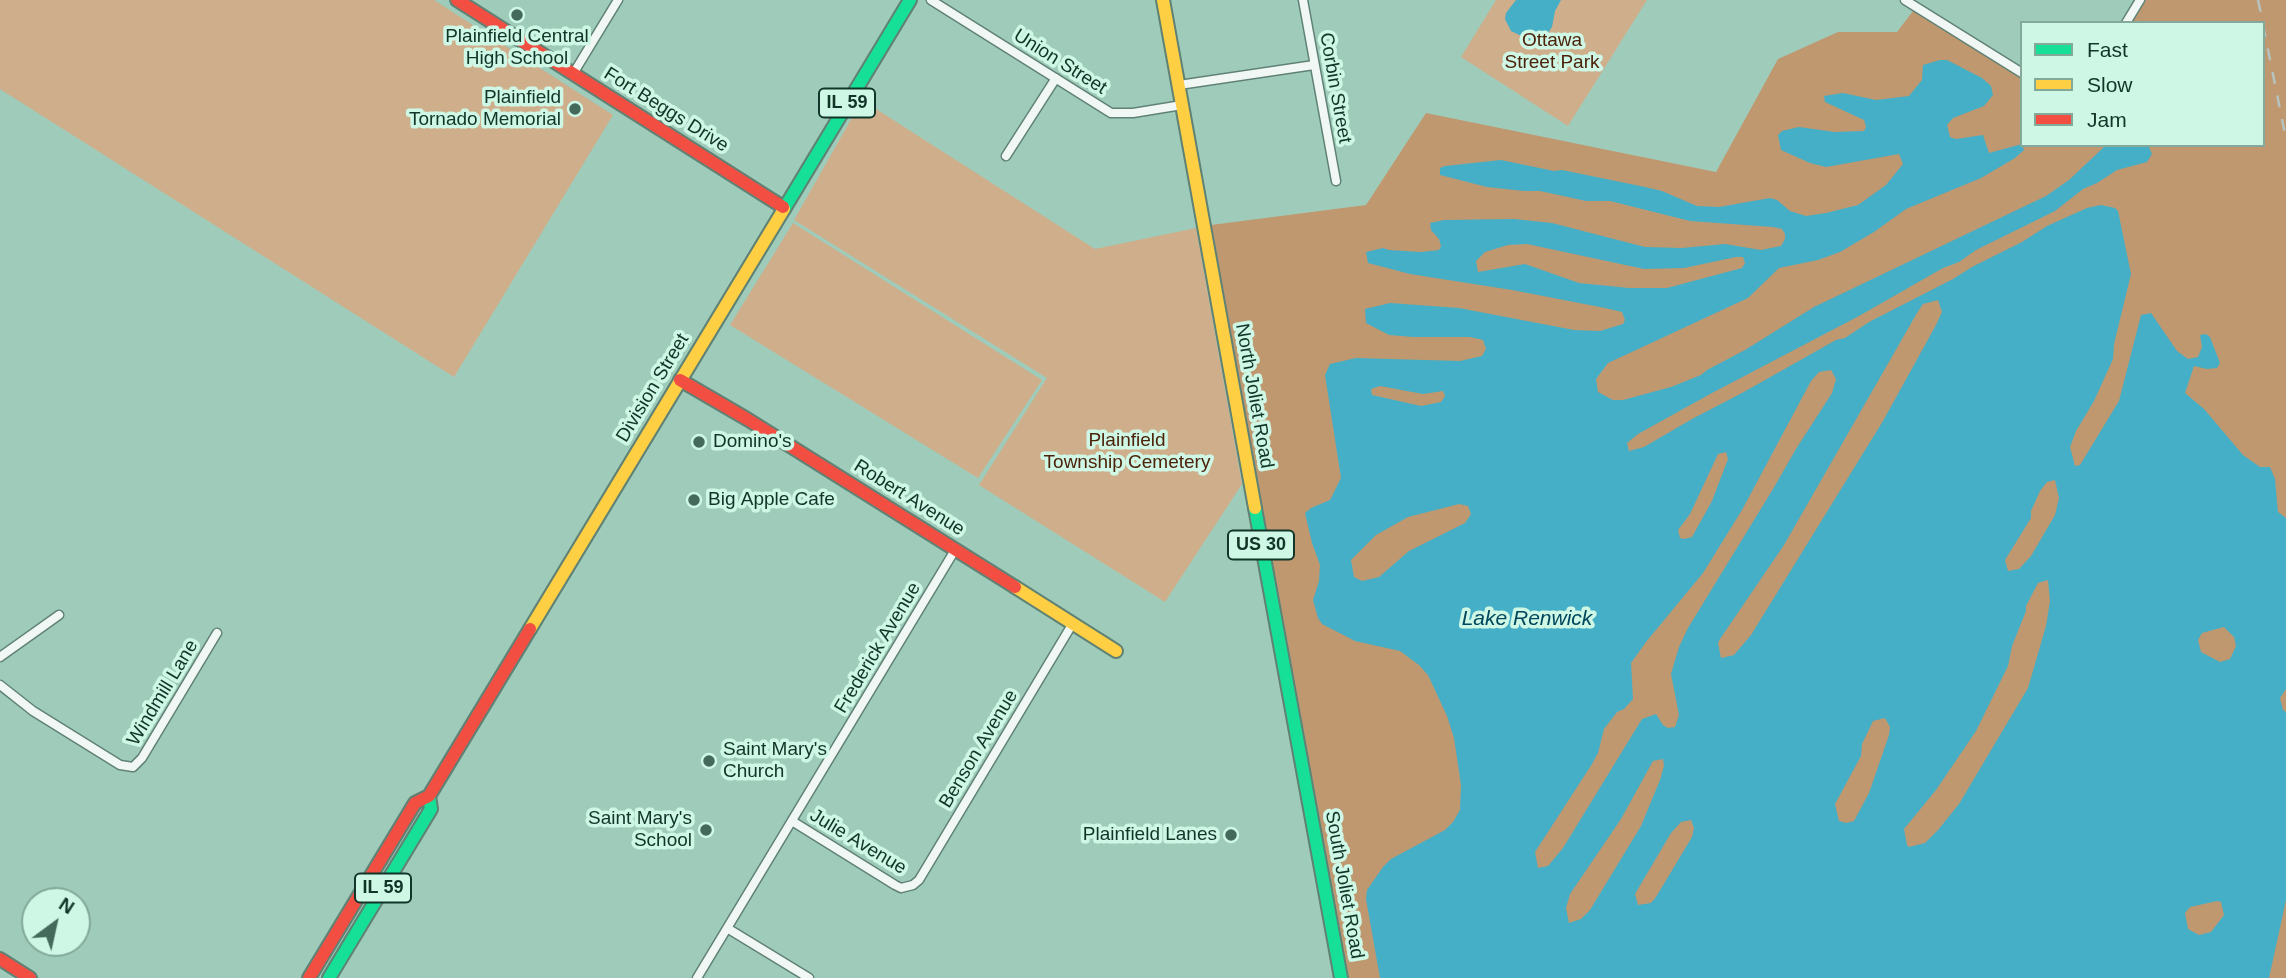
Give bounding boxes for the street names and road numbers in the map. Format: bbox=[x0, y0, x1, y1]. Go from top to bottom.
street label: Union Street bbox=[1009, 24, 1111, 100]
street label: Corbin Street bbox=[1314, 31, 1356, 145]
street label: Fort Beggs Drive bbox=[600, 63, 732, 157]
road number: IL 59 bbox=[819, 88, 875, 118]
street label: North Joliet Road bbox=[1230, 322, 1278, 470]
street label: Division Street bbox=[612, 330, 694, 446]
street label: Robert Avenue bbox=[849, 455, 969, 541]
road number: US 30 bbox=[1228, 530, 1294, 560]
street label: Frederick Avenue bbox=[830, 578, 926, 718]
street label: Windmill Lane bbox=[122, 636, 204, 750]
street label: Benson Avenue bbox=[935, 686, 1023, 812]
street label: Julie Avenue bbox=[806, 804, 910, 880]
street label: South Joliet Road bbox=[1320, 809, 1368, 961]
road number: IL 59 bbox=[355, 874, 411, 903]

